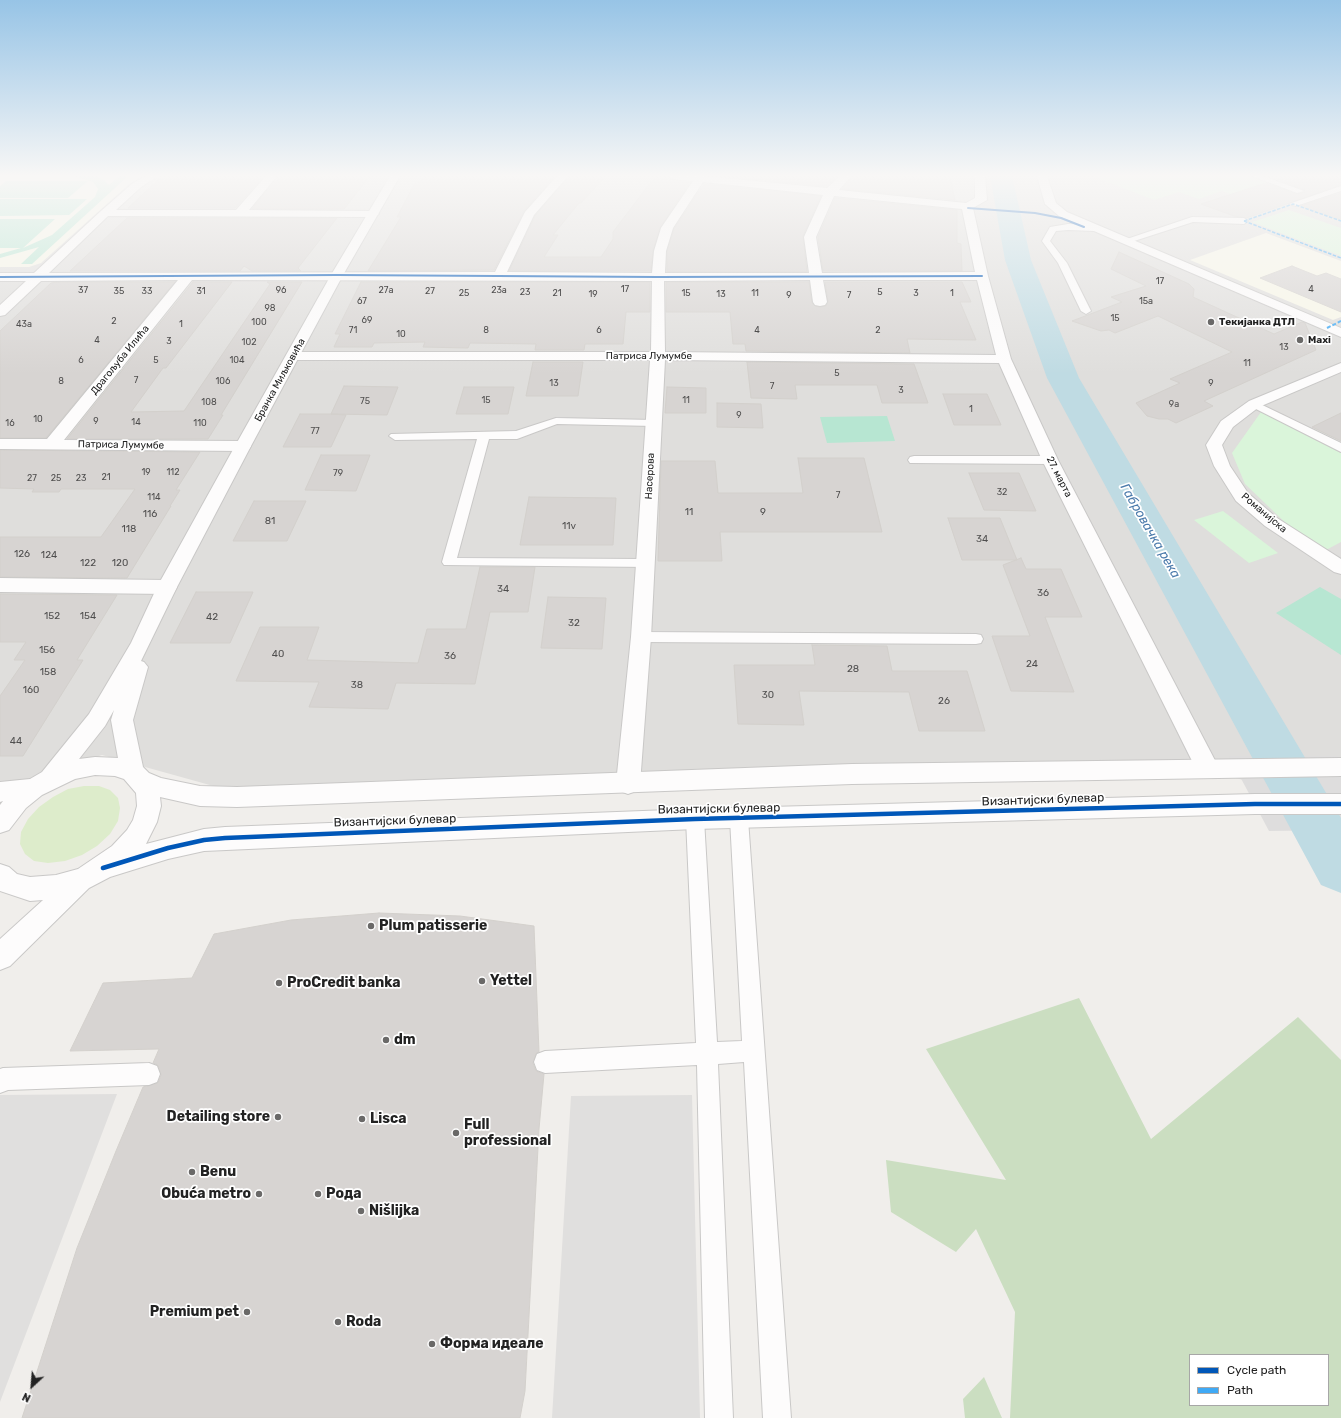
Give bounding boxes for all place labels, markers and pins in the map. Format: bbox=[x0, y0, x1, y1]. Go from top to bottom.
place label: Текијанка ДТЛ bbox=[1219, 316, 1295, 328]
marker: Текијанка ДТЛ bbox=[1206, 317, 1216, 327]
place label: Maxi bbox=[1308, 334, 1331, 346]
marker: Maxi bbox=[1295, 335, 1305, 345]
place label: Plum patisserie bbox=[379, 918, 487, 934]
marker: Plum patisserie bbox=[366, 921, 376, 931]
place label: Yettel bbox=[490, 973, 532, 989]
place label: ProCredit banka bbox=[287, 975, 401, 991]
marker: Yettel bbox=[477, 976, 487, 986]
marker: ProCredit banka bbox=[274, 978, 284, 988]
place label: dm bbox=[394, 1032, 416, 1048]
marker: dm bbox=[381, 1035, 391, 1045]
place label: Detailing store bbox=[167, 1109, 270, 1125]
place label: Lisca bbox=[370, 1111, 407, 1127]
marker: Detailing store bbox=[273, 1112, 283, 1122]
marker: Lisca bbox=[357, 1114, 367, 1124]
place label: Full professional bbox=[464, 1117, 551, 1150]
marker: Full professional bbox=[451, 1128, 461, 1138]
place label: Benu bbox=[200, 1164, 236, 1180]
marker: Benu bbox=[187, 1167, 197, 1177]
place label: Obuća metro bbox=[161, 1186, 251, 1202]
place label: Рода bbox=[326, 1186, 361, 1202]
marker: Obuća metro bbox=[254, 1189, 264, 1199]
marker: Рода bbox=[313, 1189, 323, 1199]
place label: Nišlijka bbox=[369, 1203, 419, 1219]
marker: Nišlijka bbox=[356, 1206, 366, 1216]
place label: Premium pet bbox=[150, 1304, 239, 1320]
marker: Premium pet bbox=[242, 1307, 252, 1317]
place label: Roda bbox=[346, 1314, 381, 1330]
marker: Roda bbox=[333, 1317, 343, 1327]
place label: Форма идеале bbox=[440, 1336, 544, 1352]
marker: Форма идеале bbox=[427, 1339, 437, 1349]

